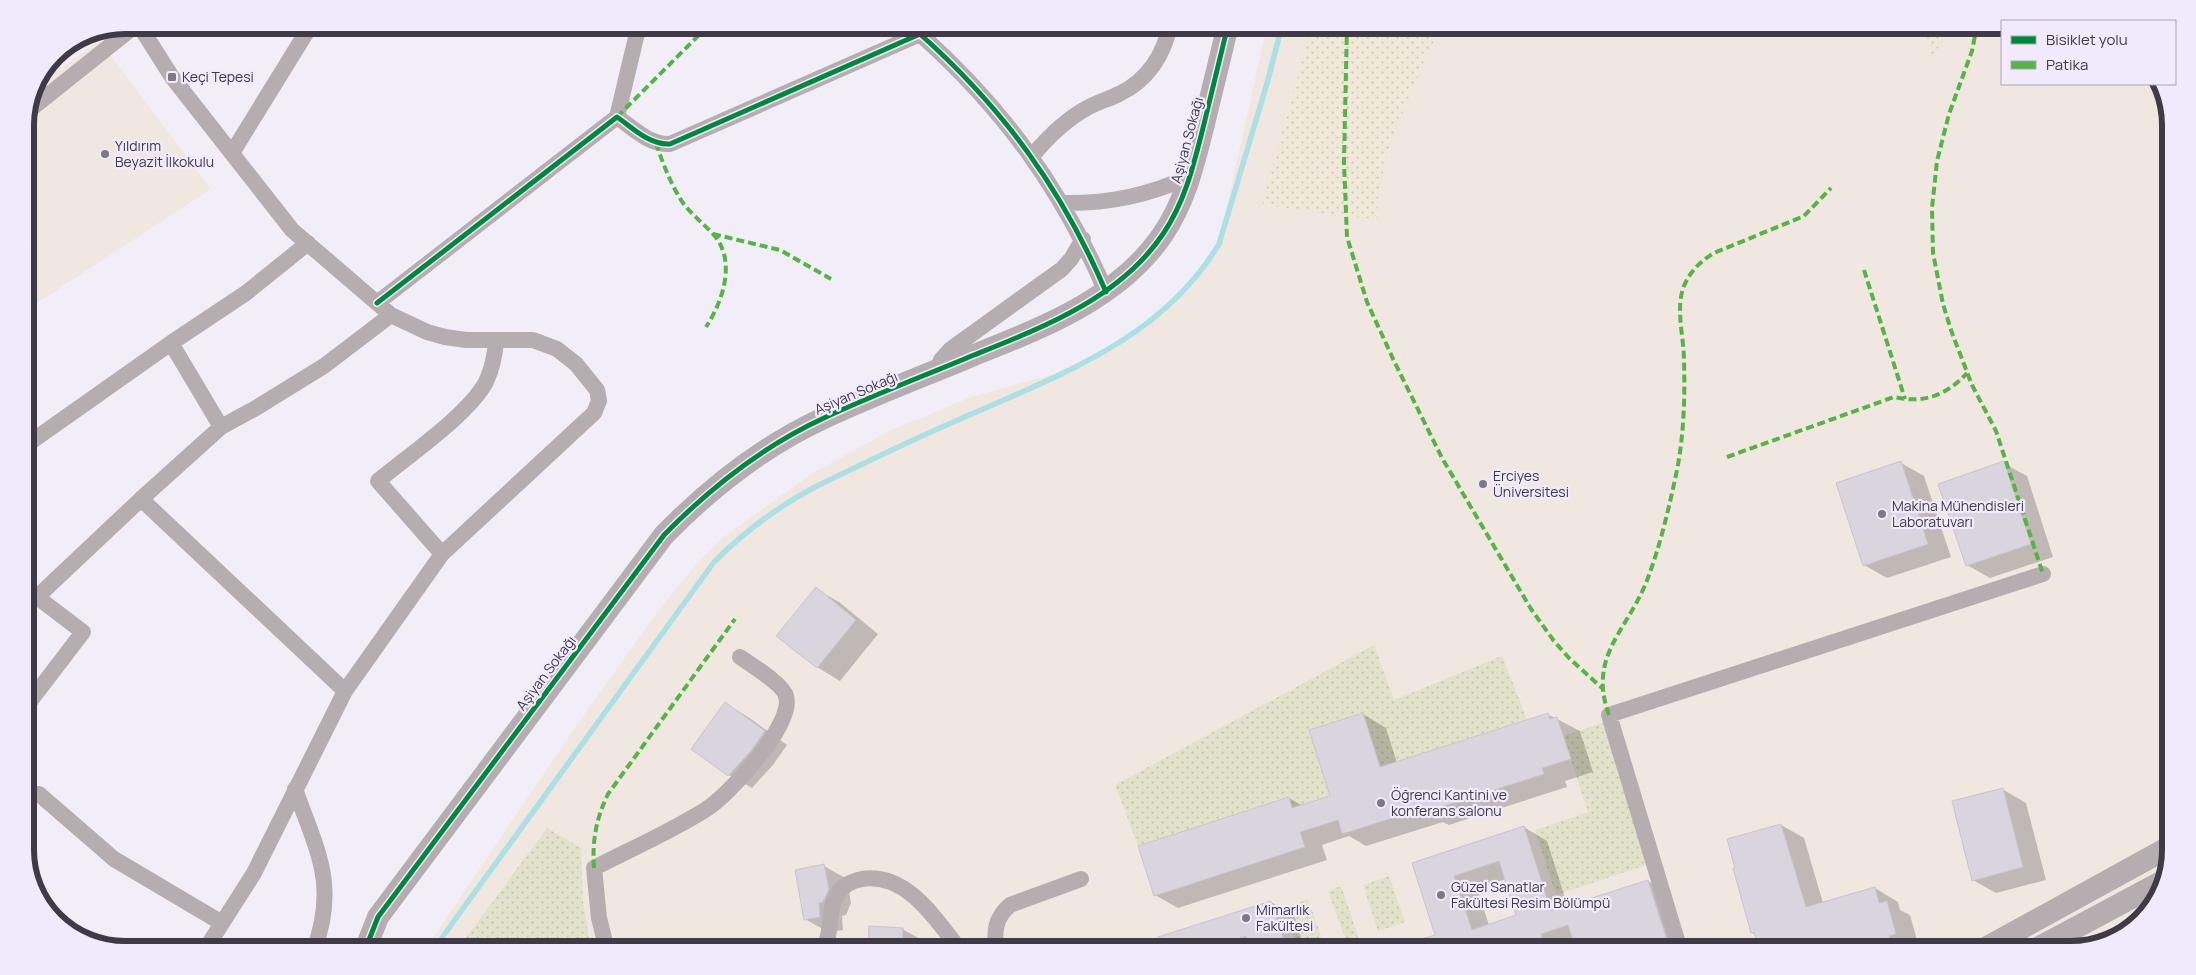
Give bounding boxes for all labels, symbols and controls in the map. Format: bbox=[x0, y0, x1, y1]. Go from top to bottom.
legend bbox=[2001, 20, 2176, 85]
text: Bisiklet yolu bbox=[2046, 29, 2128, 50]
text: Patika bbox=[2046, 54, 2088, 75]
place label: Keçi Tepesi bbox=[182, 67, 254, 86]
marker: Keçi Tepesi bbox=[166, 71, 178, 83]
street label: Aşiyan Sokağı bbox=[1166, 95, 1207, 185]
place label: Yıldırım Beyazit İlkokulu bbox=[115, 136, 214, 171]
marker: Yıldırım Beyazit İlkokulu bbox=[99, 148, 111, 160]
street label: Aşiyan Sokağı bbox=[811, 366, 900, 419]
place label: Erciyes Üniversitesi bbox=[1493, 466, 1569, 501]
marker: Erciyes Üniversitesi bbox=[1477, 478, 1489, 490]
place label: Makina Mühendisleri Laboratuvarı bbox=[1892, 496, 2024, 531]
marker: Makina Mühendisleri Laboratuvarı bbox=[1876, 508, 1888, 520]
street label: Aşiyan Sokağı bbox=[511, 632, 580, 714]
place label: Öğrenci Kantini ve konferans salonu bbox=[1391, 785, 1507, 820]
marker: Öğrenci Kantini ve konferans salonu bbox=[1375, 797, 1387, 809]
place label: Güzel Sanatlar Fakültesi Resim Bölümpü bbox=[1451, 877, 1610, 912]
marker: Güzel Sanatlar Fakültesi Resim Bölümpü bbox=[1435, 889, 1447, 901]
place label: Mimarlık Fakültesi bbox=[1256, 900, 1313, 935]
marker: Mimarlık Fakültesi bbox=[1240, 912, 1252, 924]

